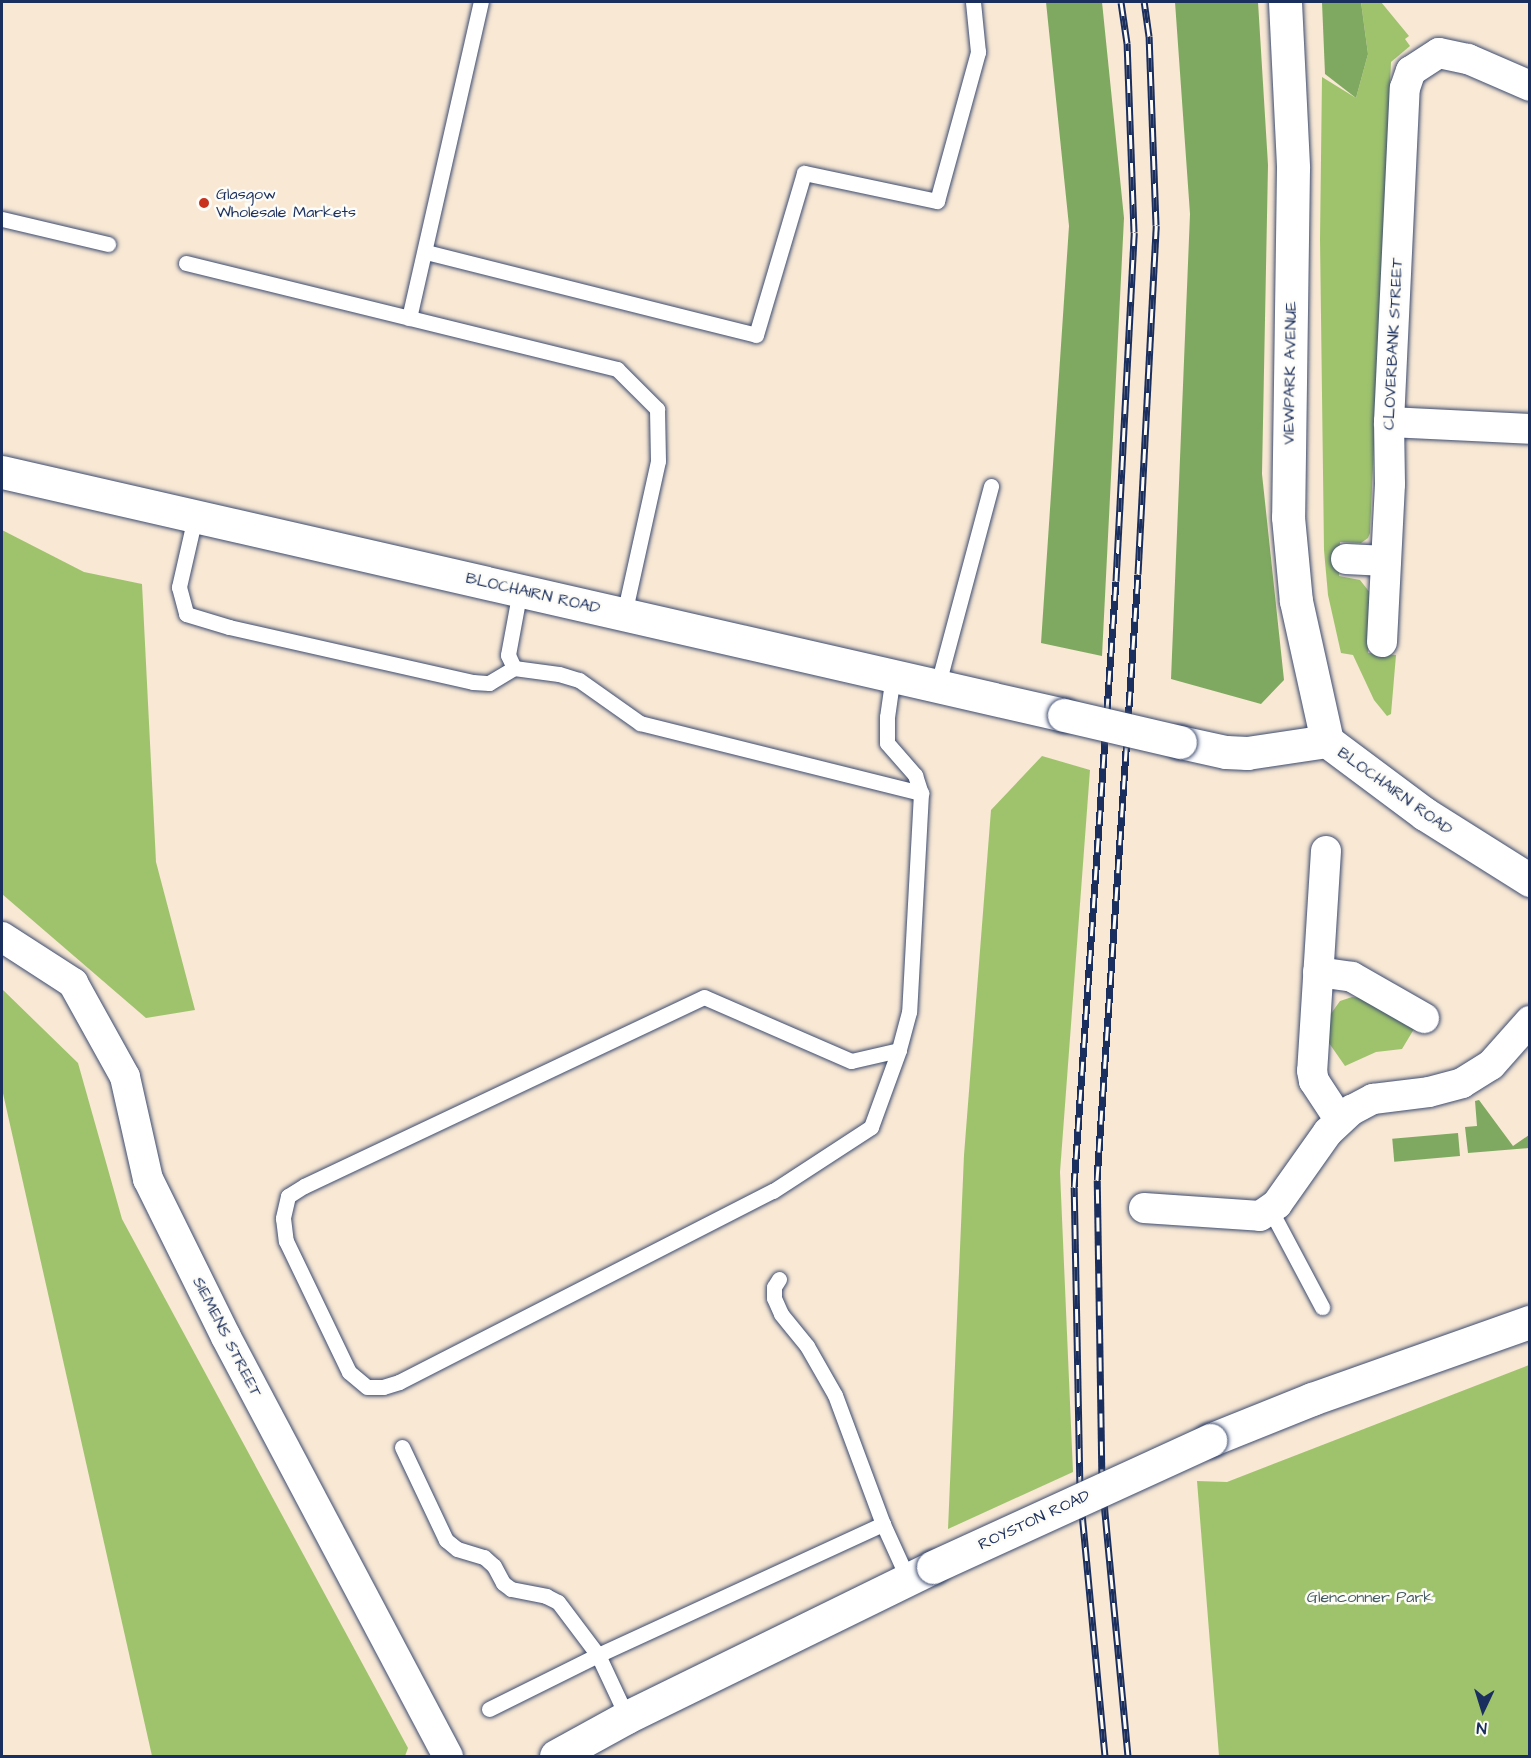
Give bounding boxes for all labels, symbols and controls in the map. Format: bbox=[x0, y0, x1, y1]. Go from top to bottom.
place label: Glasgow Wholesale Markets bbox=[216, 184, 356, 222]
marker: Glasgow Wholesale Markets bbox=[197, 196, 211, 210]
street label: CLOVERBANK STREET bbox=[1379, 257, 1407, 431]
street label: VIEWPARK AVENUE bbox=[1279, 301, 1301, 445]
street label: BLOCHAIRN ROAD bbox=[464, 568, 602, 618]
street label: BLOCHAIRN ROAD bbox=[1334, 743, 1456, 839]
street label: SIEMENS STREET bbox=[188, 1274, 266, 1400]
street label: ROYSTON ROAD bbox=[975, 1486, 1093, 1554]
park label: Glenconner Park bbox=[1307, 1587, 1433, 1607]
north arrow bbox=[1453, 1680, 1513, 1740]
text: N bbox=[1476, 1717, 1488, 1739]

